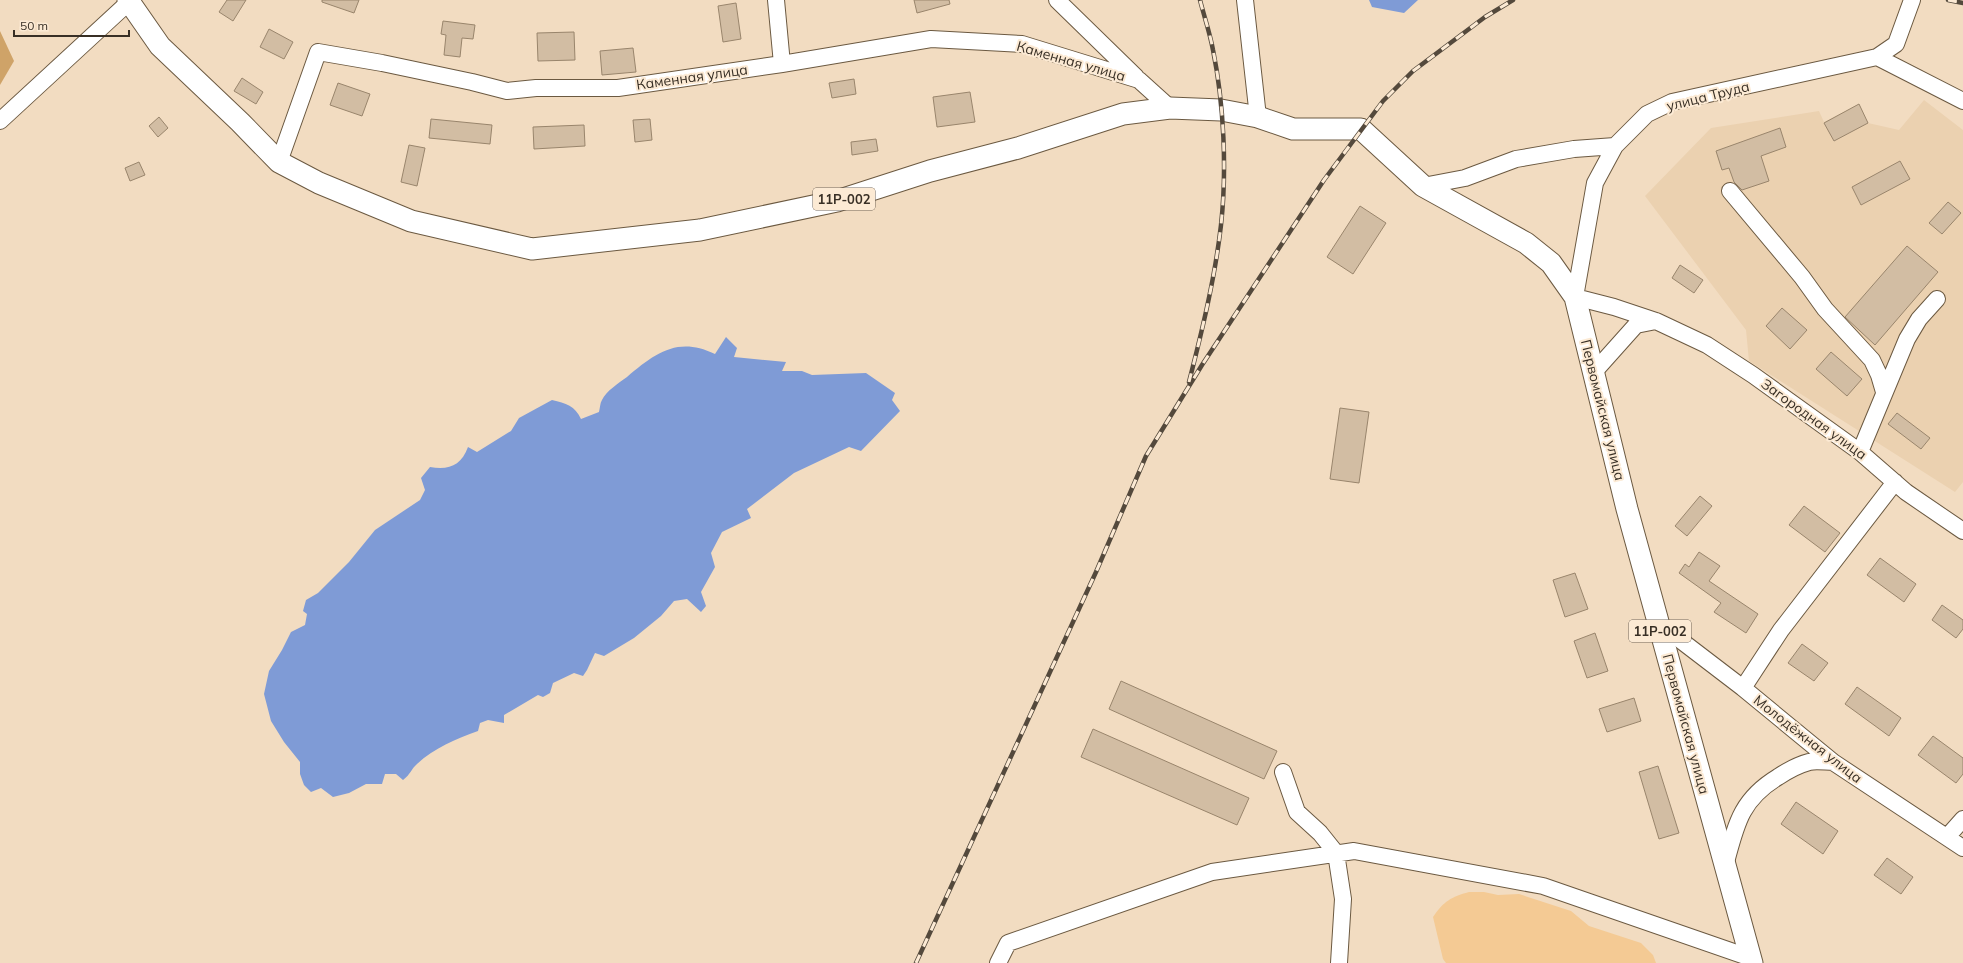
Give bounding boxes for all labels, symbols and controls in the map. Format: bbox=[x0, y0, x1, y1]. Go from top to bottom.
scale bar bbox=[14, 12, 129, 38]
text: 50 m bbox=[20, 18, 48, 33]
street label: Каменная улица bbox=[1015, 37, 1127, 85]
street label: Каменная улица bbox=[635, 60, 749, 94]
street label: улица Труда bbox=[1665, 77, 1751, 115]
road number: 11Р-002 bbox=[813, 188, 875, 210]
street label: Первомайская улица bbox=[1577, 338, 1629, 482]
street label: Загородная улица bbox=[1758, 375, 1870, 463]
road number: 11Р-002 bbox=[1629, 620, 1691, 642]
street label: Первомайская улица bbox=[1659, 652, 1713, 796]
street label: Молодёжная улица bbox=[1750, 691, 1866, 787]

